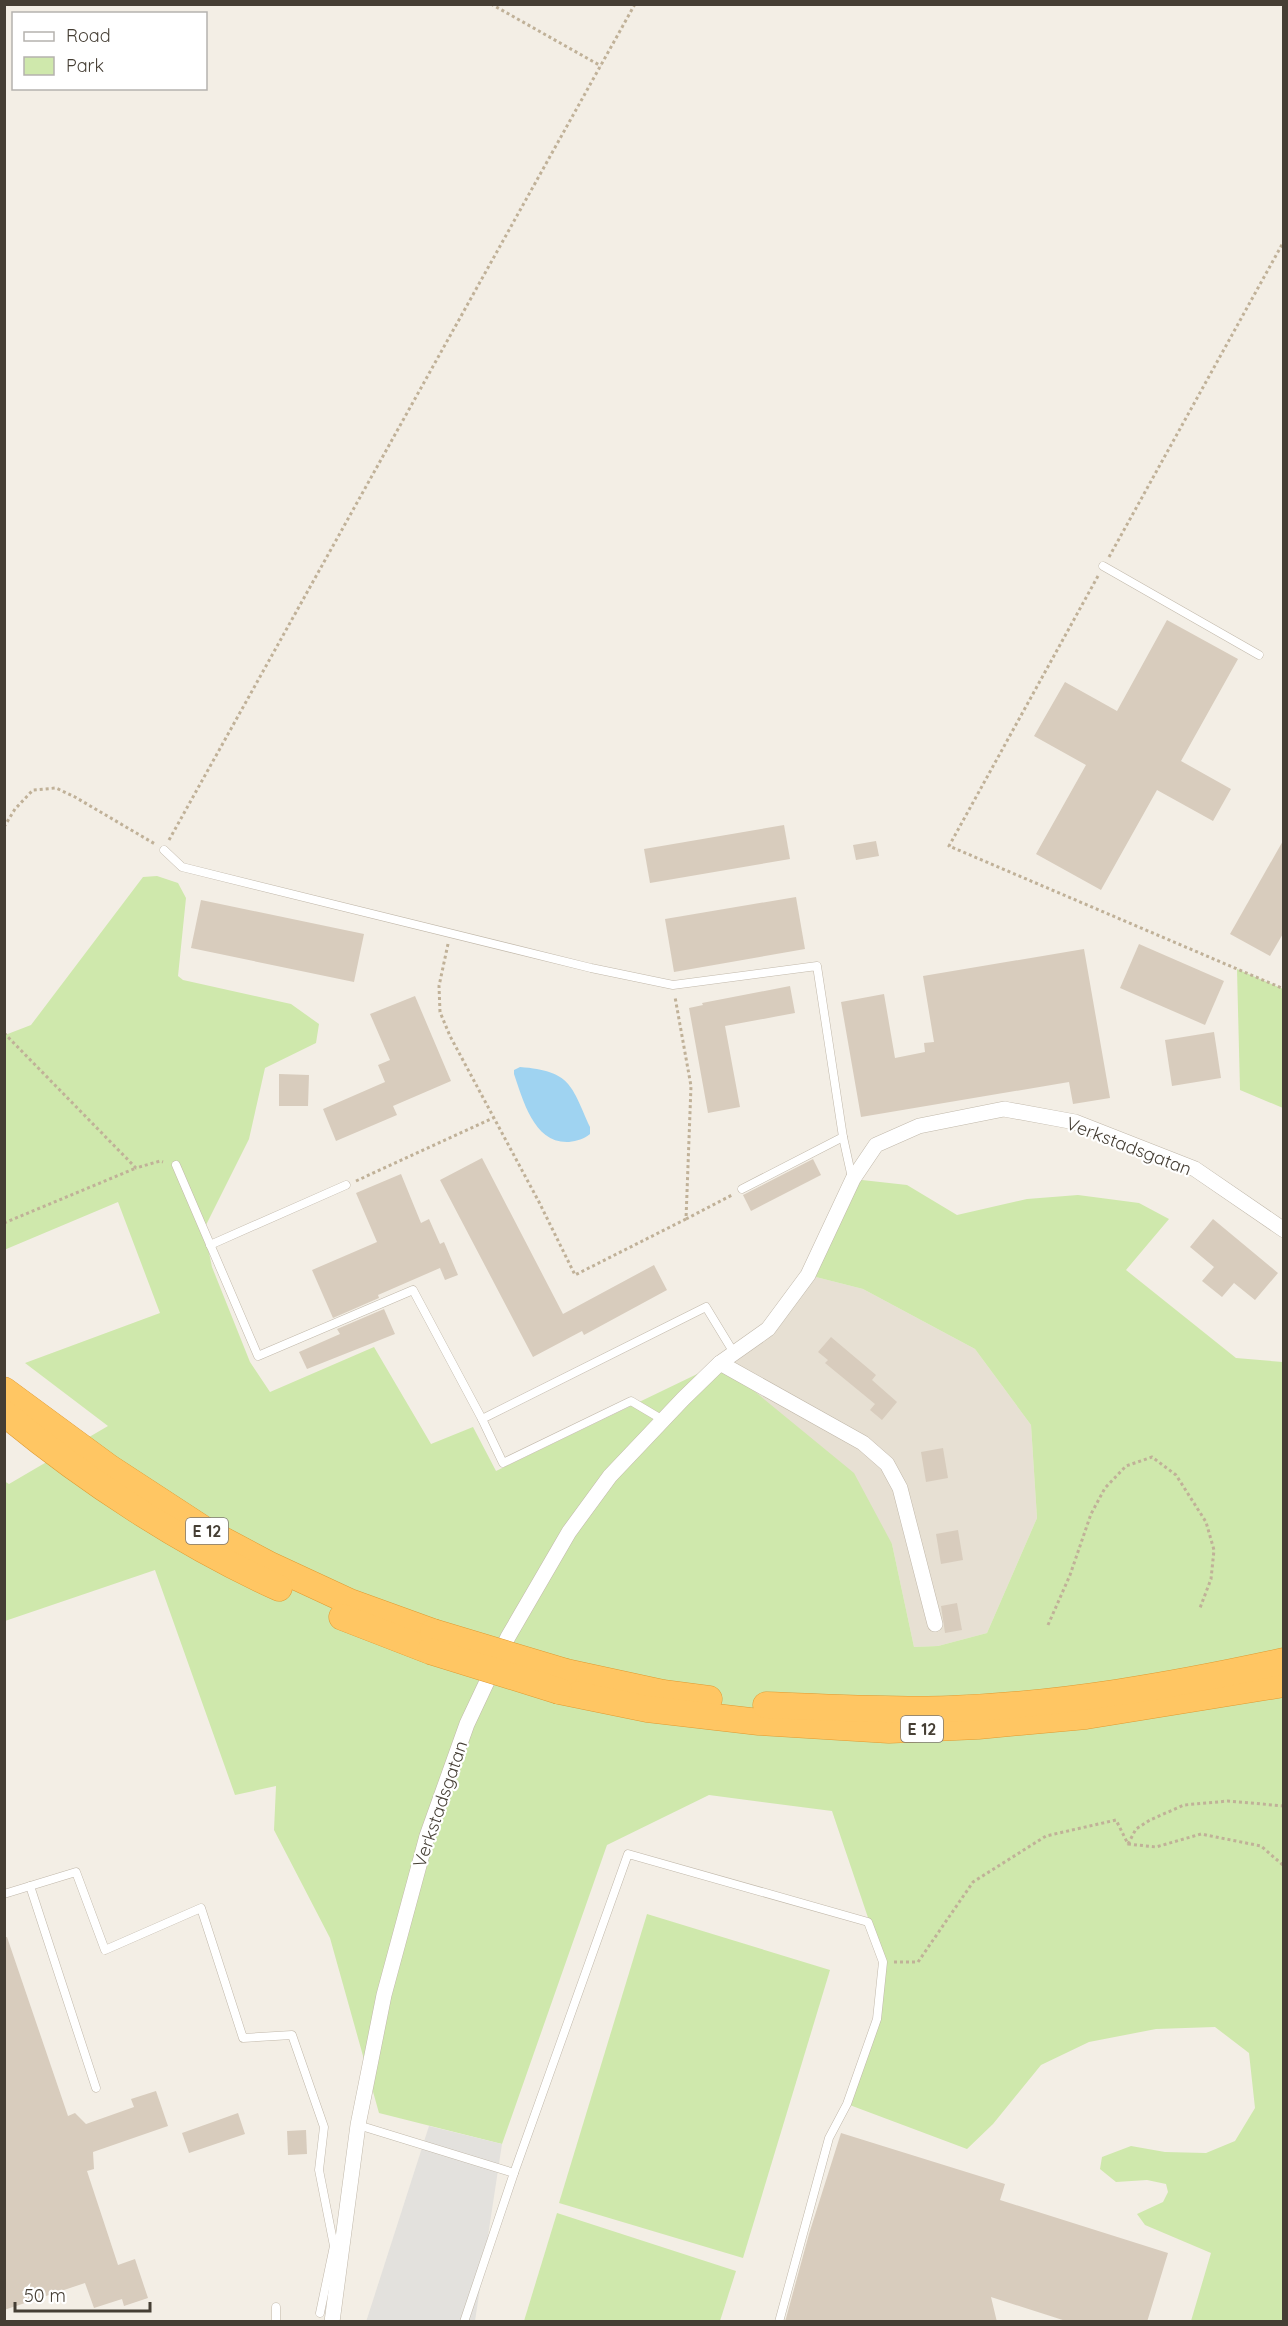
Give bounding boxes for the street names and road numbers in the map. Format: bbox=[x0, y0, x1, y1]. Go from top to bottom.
street label: Verkstadsgatan bbox=[1063, 1112, 1195, 1180]
road number: E 12 bbox=[186, 1518, 228, 1544]
road number: E 12 bbox=[901, 1716, 943, 1742]
street label: Verkstadsgatan bbox=[408, 1738, 472, 1870]

